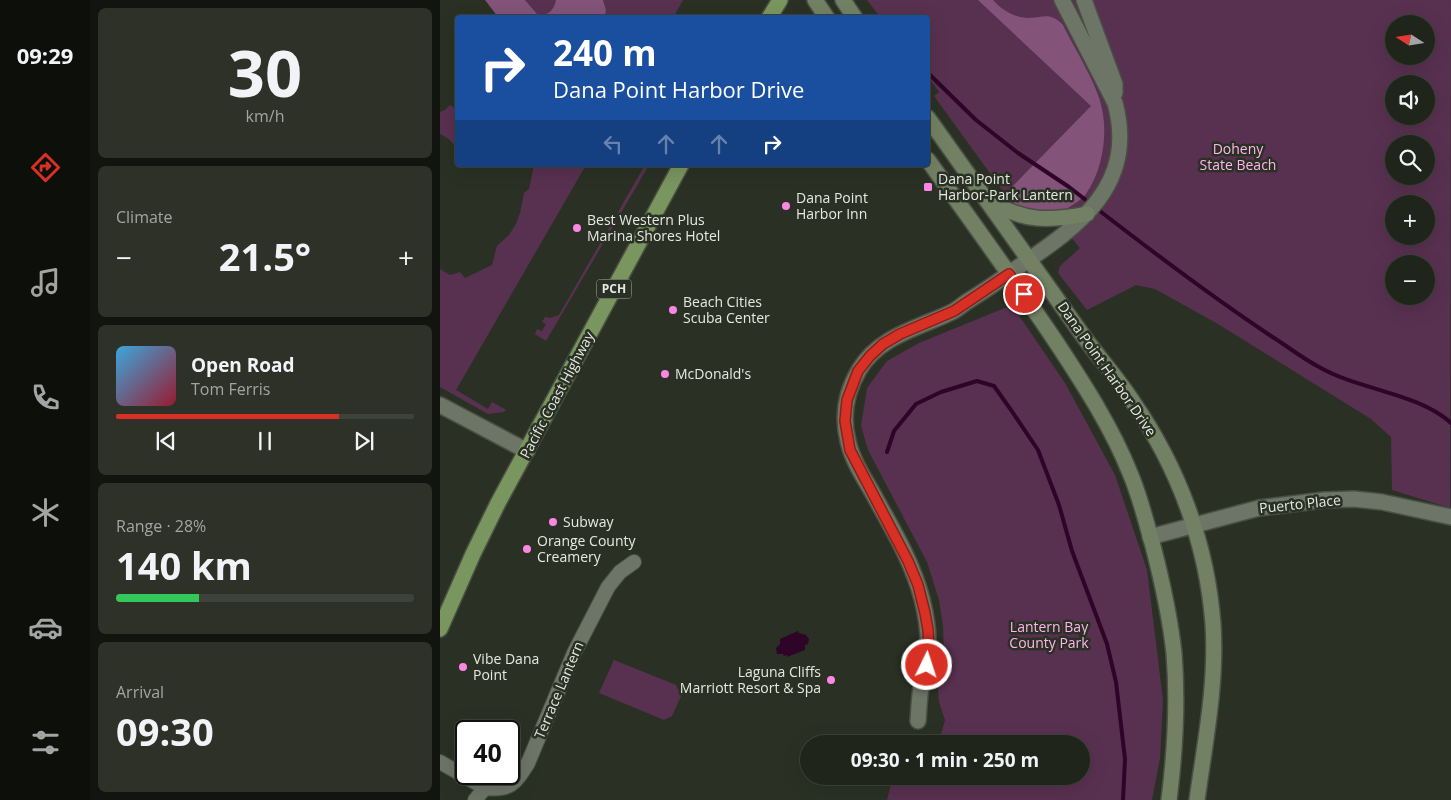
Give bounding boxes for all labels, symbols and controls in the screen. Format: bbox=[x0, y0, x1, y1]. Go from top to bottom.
north arrow bbox=[1385, 15, 1435, 65]
map controls bbox=[1385, 15, 1435, 305]
text: 30 bbox=[228, 28, 302, 116]
text: 240 m bbox=[553, 29, 657, 76]
icon: right bbox=[470, 35, 535, 100]
text: 09:29 bbox=[17, 40, 73, 70]
text: Dana Point Harbor Drive bbox=[553, 74, 804, 104]
button: sound bbox=[1385, 75, 1435, 125]
text: km/h bbox=[246, 105, 284, 127]
icon: left bbox=[599, 130, 627, 158]
icon: ahead bbox=[652, 130, 680, 158]
icon: ahead bbox=[705, 130, 733, 158]
icon: right bbox=[758, 130, 786, 158]
button: search bbox=[1385, 135, 1435, 185]
park label: Doheny State Beach bbox=[1200, 139, 1276, 174]
icon: directions bbox=[28, 150, 63, 185]
place label: Dana Point Harbor-Park Lantern bbox=[938, 169, 1073, 204]
marker: Dana Point Harbor-Park Lantern bbox=[922, 181, 934, 193]
place label: Dana Point Harbor Inn bbox=[796, 188, 868, 223]
button: + bbox=[1385, 195, 1435, 245]
marker: Dana Point Harbor Inn bbox=[780, 200, 792, 212]
text: Climate bbox=[116, 206, 173, 228]
place label: Best Western Plus Marina Shores Hotel bbox=[587, 210, 720, 245]
marker: Best Western Plus Marina Shores Hotel bbox=[571, 222, 583, 234]
text: 21.5° bbox=[219, 230, 311, 282]
text: − bbox=[116, 238, 132, 276]
text: + bbox=[398, 238, 414, 276]
button: − bbox=[1385, 255, 1435, 305]
icon: music bbox=[28, 265, 63, 300]
pin bbox=[1003, 273, 1045, 315]
road number: PCH bbox=[596, 280, 632, 298]
icon: arrive bbox=[1010, 280, 1038, 308]
place label: Beach Cities Scuba Center bbox=[683, 292, 770, 327]
street label: Dana Point Harbor Drive bbox=[1054, 298, 1161, 440]
marker: Beach Cities Scuba Center bbox=[667, 304, 679, 316]
street label: Pacific Coast Highway bbox=[515, 327, 599, 461]
text: Open Road bbox=[191, 352, 295, 378]
place label: McDonald's bbox=[675, 364, 751, 383]
marker: McDonald's bbox=[659, 368, 671, 380]
text: Tom Ferris bbox=[191, 378, 270, 400]
icon: phone bbox=[28, 380, 63, 415]
icon: previous bbox=[152, 427, 180, 455]
icon: pause bbox=[251, 427, 279, 455]
icon: next bbox=[350, 427, 378, 455]
street label: Puerto Place bbox=[1258, 490, 1342, 517]
icon: climate bbox=[28, 495, 63, 530]
place label: Subway bbox=[563, 512, 614, 531]
text: Range · 28% bbox=[116, 515, 206, 537]
marker: Subway bbox=[547, 516, 559, 528]
place label: Orange County Creamery bbox=[537, 531, 636, 566]
text: 140 km bbox=[116, 539, 252, 591]
marker: Orange County Creamery bbox=[521, 543, 533, 555]
icon: car bbox=[28, 610, 63, 645]
park label: Lantern Bay County Park bbox=[1009, 617, 1089, 652]
street label: Terrace Lantern bbox=[530, 638, 588, 741]
position arrow bbox=[900, 638, 952, 690]
place label: Vibe Dana Point bbox=[473, 649, 539, 684]
marker: Vibe Dana Point bbox=[457, 661, 469, 673]
place label: Laguna Cliffs Marriott Resort & Spa bbox=[680, 662, 821, 697]
marker: Laguna Cliffs Marriott Resort & Spa bbox=[825, 674, 837, 686]
text: Arrival bbox=[116, 681, 164, 703]
text: 09:30 bbox=[116, 705, 214, 757]
speed limit sign: 40 bbox=[455, 720, 520, 785]
icon: filters bbox=[28, 725, 63, 760]
text: 09:30 · 1 min · 250 m bbox=[851, 747, 1039, 773]

